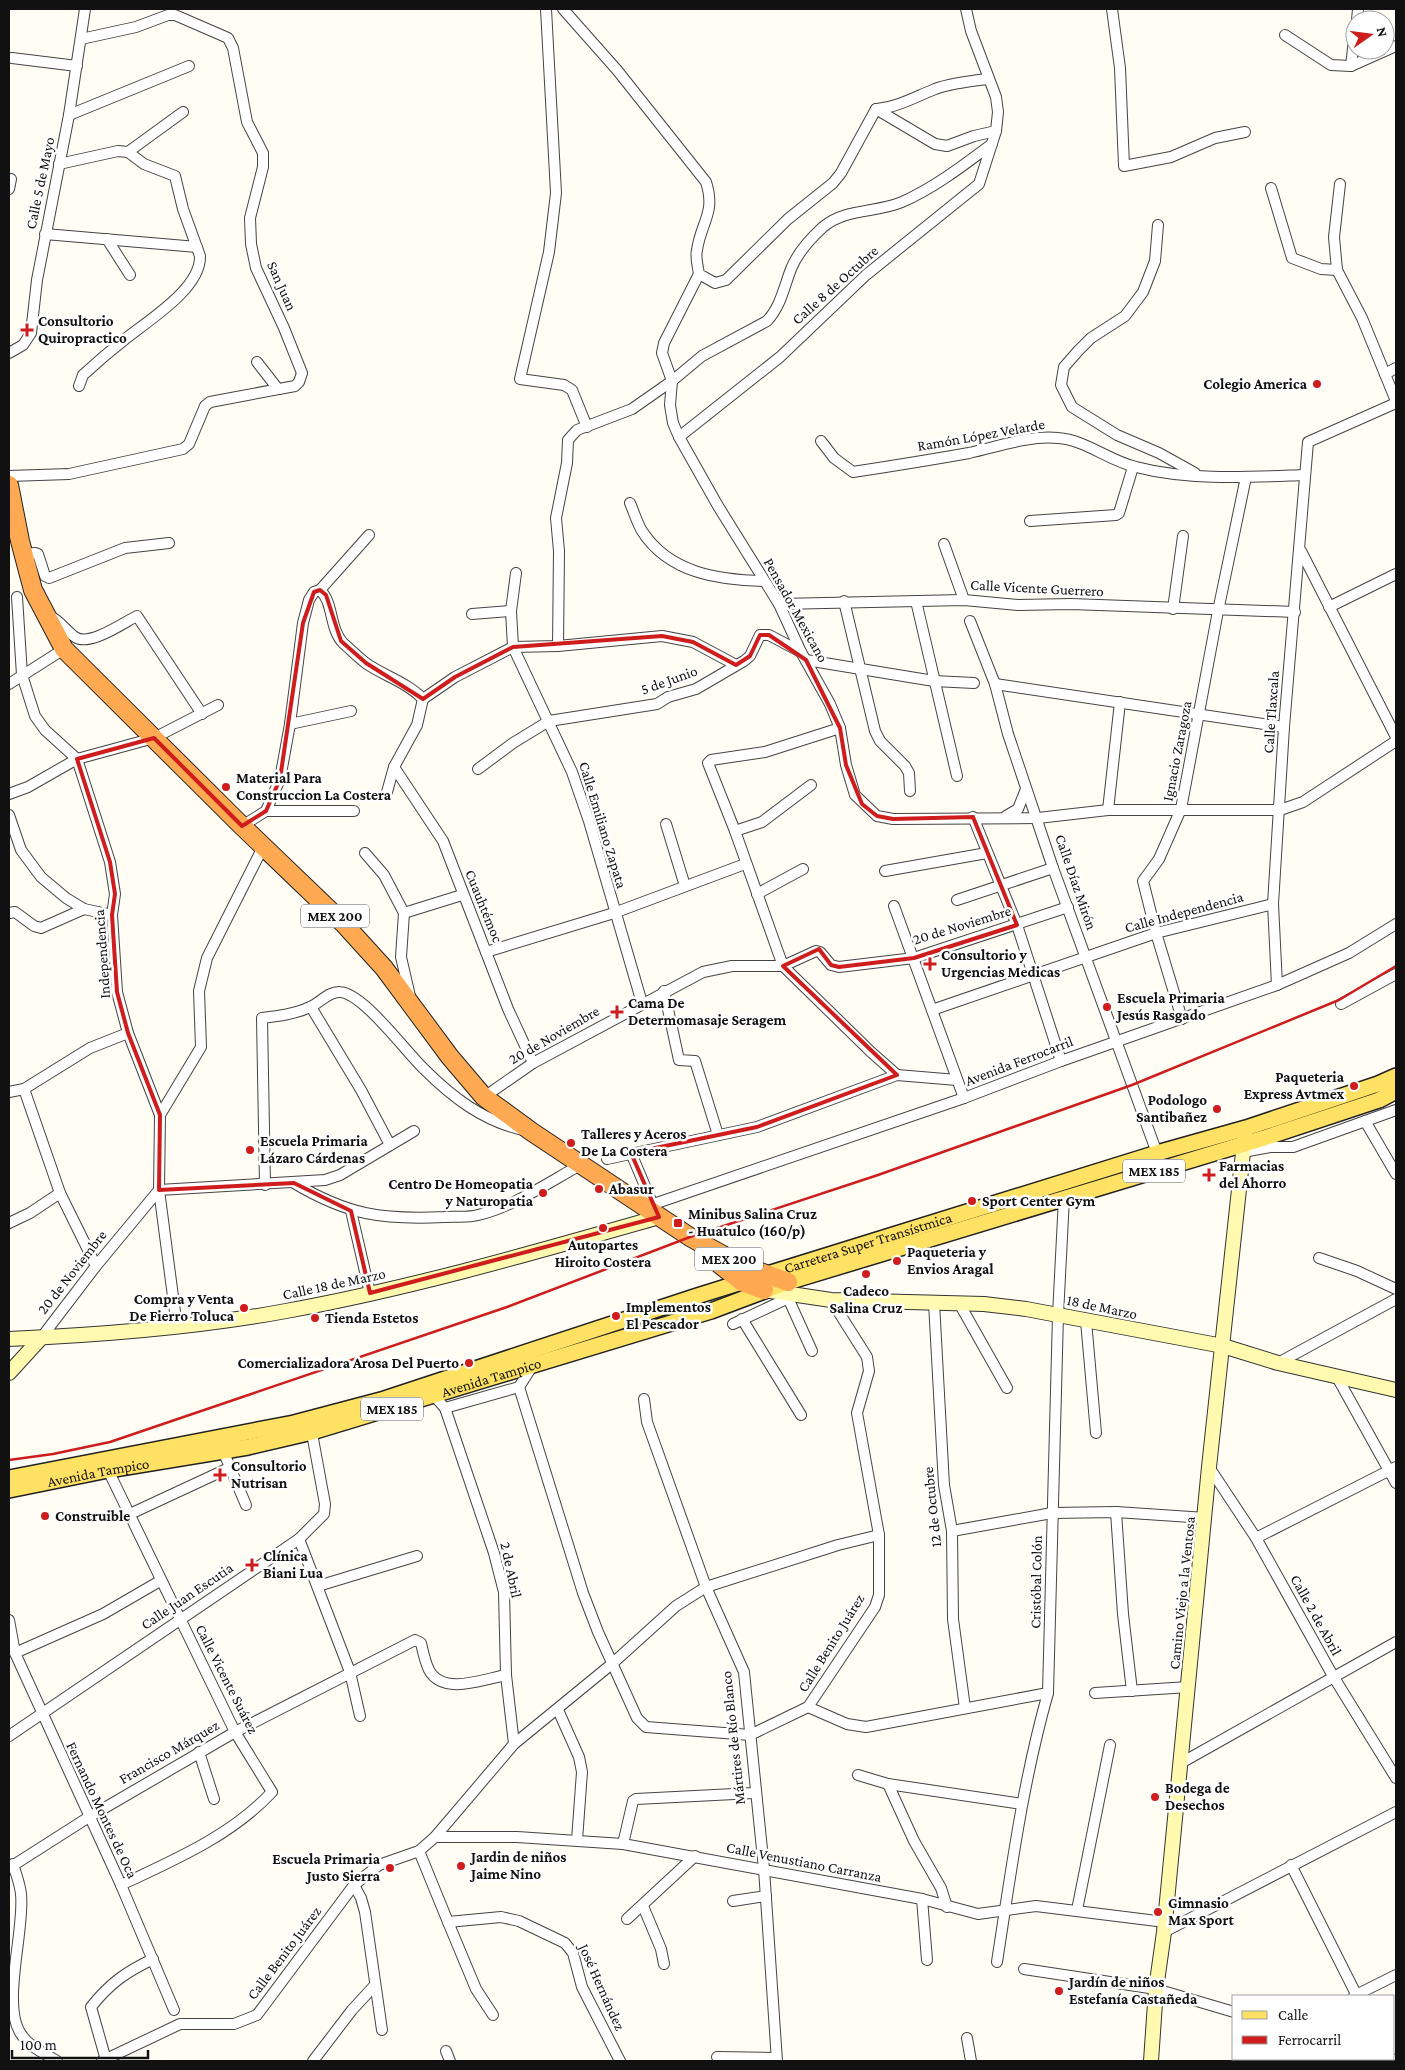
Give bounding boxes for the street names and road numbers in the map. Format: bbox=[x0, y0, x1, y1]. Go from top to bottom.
street label: Calle 5 de Mayo bbox=[22, 135, 59, 231]
street label: Calle 8 de Octubre bbox=[789, 242, 881, 328]
street label: San Juan bbox=[263, 259, 300, 314]
street label: Ramón López Velarde bbox=[916, 416, 1046, 455]
street label: Pensador Mexicano bbox=[761, 555, 831, 665]
street label: Calle Vicente Guerrero bbox=[970, 577, 1104, 599]
street label: 5 de Junio bbox=[639, 662, 700, 699]
street label: Calle Tlaxcala bbox=[1260, 670, 1282, 754]
street label: Ignacio Zaragoza bbox=[1159, 699, 1196, 803]
street label: Calle Emiliano Zapata bbox=[575, 760, 630, 891]
street label: Calle Díaz Mirón bbox=[1052, 832, 1100, 932]
street label: Cuauhtémoc bbox=[462, 867, 506, 945]
street label: Calle Independencia bbox=[1123, 888, 1245, 937]
street label: 20 de Noviembre bbox=[911, 902, 1013, 948]
road number: MEX 200 bbox=[301, 904, 369, 928]
street label: Independencia bbox=[91, 909, 114, 999]
street label: 20 de Noviembre bbox=[506, 1002, 602, 1067]
street label: Avenida Ferrocarril bbox=[963, 1033, 1075, 1089]
road number: MEX 185 bbox=[1123, 1160, 1185, 1182]
street label: Carretera Super Transístmica bbox=[782, 1209, 954, 1276]
street label: 20 de Noviembre bbox=[34, 1227, 110, 1317]
road number: MEX 200 bbox=[695, 1248, 763, 1270]
street label: Calle 18 de Marzo bbox=[281, 1265, 387, 1303]
street label: 18 de Marzo bbox=[1065, 1292, 1139, 1322]
street label: Avenida Tampico bbox=[440, 1355, 543, 1400]
road number: MEX 185 bbox=[361, 1398, 423, 1420]
street label: Avenida Tampico bbox=[46, 1455, 150, 1490]
street label: 12 de Octubre bbox=[920, 1466, 944, 1548]
street label: Camino Viejo a la Ventosa bbox=[1166, 1516, 1199, 1671]
street label: Cristóbal Colón bbox=[1027, 1535, 1045, 1629]
street label: 2 de Abril bbox=[497, 1541, 525, 1599]
street label: Calle Juan Escutia bbox=[138, 1559, 237, 1633]
street label: Calle 2 de Abril bbox=[1287, 1572, 1345, 1658]
street label: Calle Benito Juárez bbox=[794, 1591, 868, 1695]
street label: Calle Vicente Suárez bbox=[193, 1622, 261, 1736]
street label: Mártires de Río Blanco bbox=[718, 1670, 748, 1806]
street label: Francisco Márquez bbox=[116, 1717, 222, 1788]
street label: Fernando Montes de Oca bbox=[63, 1739, 141, 1881]
street label: Calle Venustiano Carranza bbox=[725, 1839, 883, 1885]
street label: Calle Benito Juárez bbox=[244, 1903, 325, 2003]
street label: José Hernández bbox=[574, 1940, 628, 2033]

